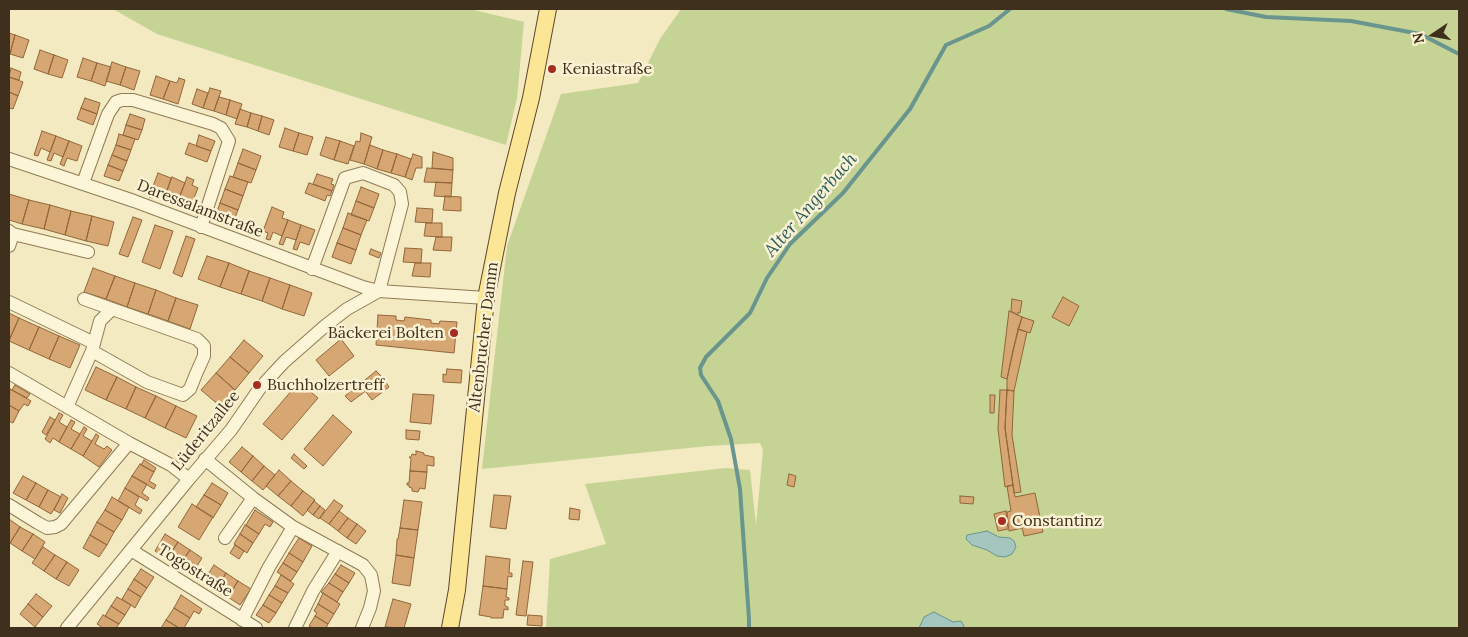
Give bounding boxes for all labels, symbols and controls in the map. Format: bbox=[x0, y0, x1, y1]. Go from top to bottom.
north arrow bbox=[1408, 10, 1458, 60]
text: N bbox=[1408, 31, 1428, 45]
place label: Keniastraße bbox=[562, 59, 652, 79]
marker: Keniastraße bbox=[546, 63, 558, 75]
water label: Alter Angerbach bbox=[760, 149, 862, 261]
street label: Daressalamstraße bbox=[134, 176, 266, 242]
street label: Altenbrucher Damm bbox=[465, 261, 503, 413]
place label: Bäckerei Bolten bbox=[328, 323, 444, 343]
marker: Bäckerei Bolten bbox=[448, 327, 460, 339]
place label: Buchholzertreff bbox=[267, 375, 384, 395]
marker: Buchholzertreff bbox=[251, 379, 263, 391]
street label: Lüderitzallee bbox=[168, 387, 244, 475]
place label: Constantinz bbox=[1012, 511, 1102, 531]
marker: Constantinz bbox=[996, 515, 1008, 527]
street label: Togostraße bbox=[154, 540, 236, 602]

